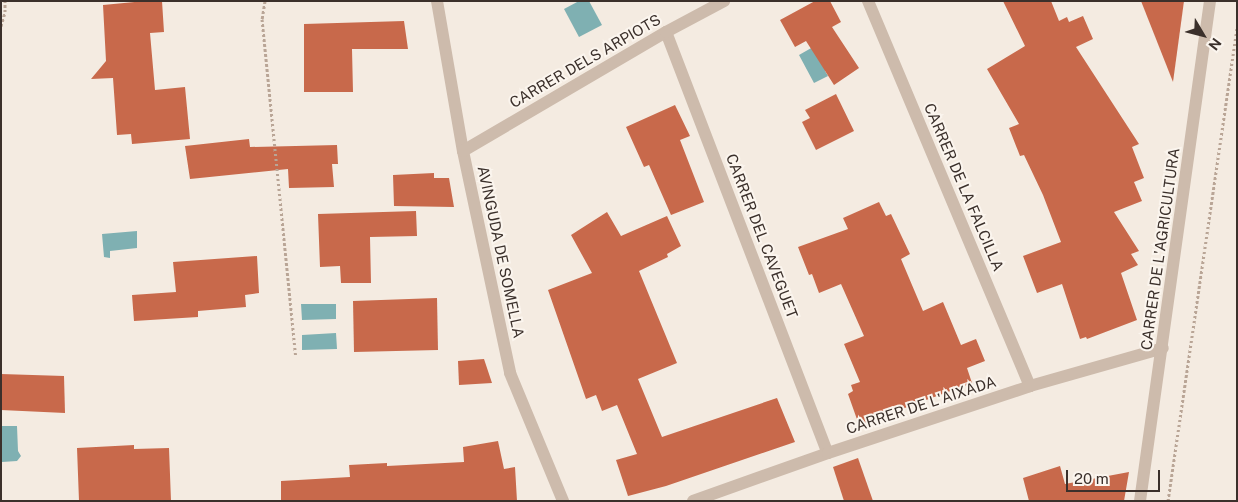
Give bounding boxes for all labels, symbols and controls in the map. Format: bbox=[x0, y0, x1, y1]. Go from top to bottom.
street label: CARRER DELS ARPIOTS bbox=[506, 10, 664, 112]
north arrow bbox=[1178, 10, 1228, 60]
text: N bbox=[1205, 35, 1225, 53]
street label: CARRER DE LA FALCILLA bbox=[920, 100, 1008, 274]
street label: CARRER DE L'AGRICULTURA bbox=[1137, 147, 1183, 351]
street label: CARRER DEL CAVEGUET bbox=[722, 151, 802, 321]
street label: AVINGUDA DE SOMELLA bbox=[474, 164, 528, 340]
street label: CARRER DE L'AIXADA bbox=[844, 372, 998, 438]
scale bar bbox=[1068, 460, 1162, 492]
text: 20 m bbox=[1074, 470, 1109, 487]

